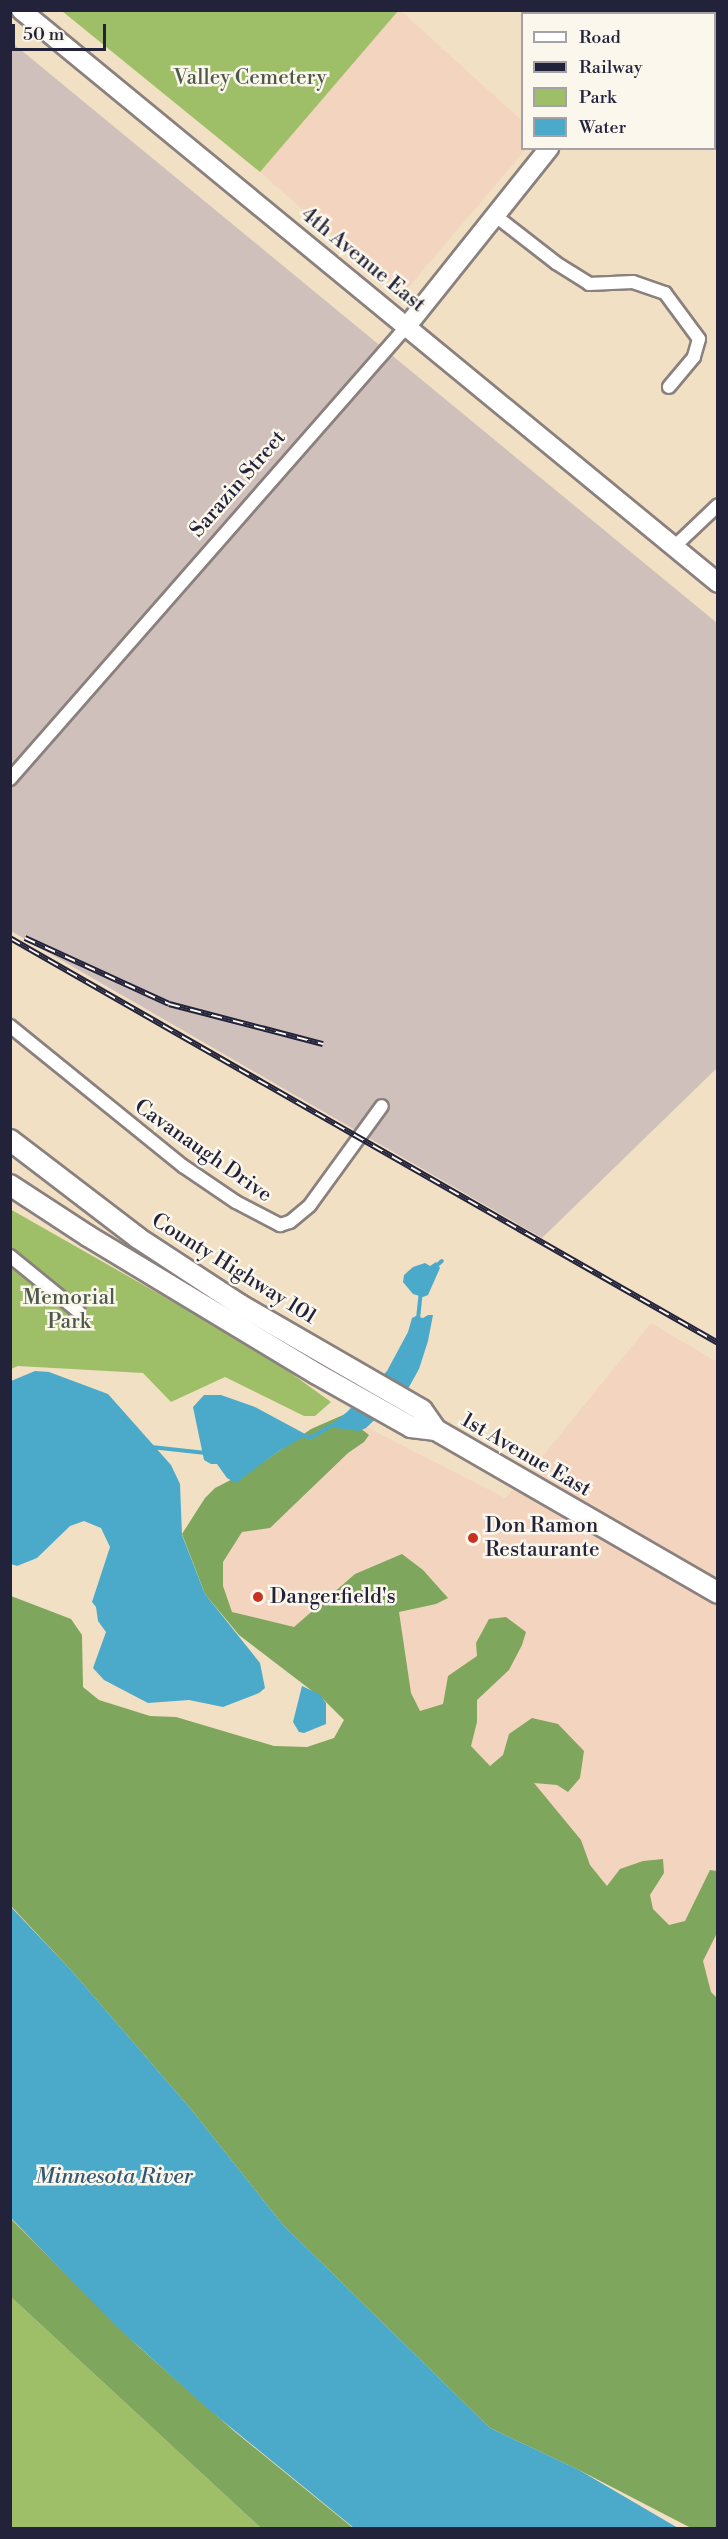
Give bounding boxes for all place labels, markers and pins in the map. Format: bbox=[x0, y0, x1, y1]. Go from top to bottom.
place label: Don Ramon Restaurante bbox=[485, 1513, 600, 1563]
marker: Don Ramon Restaurante bbox=[466, 1531, 480, 1545]
place label: Dangerfield's bbox=[270, 1584, 396, 1610]
marker: Dangerfield's bbox=[251, 1590, 265, 1604]

